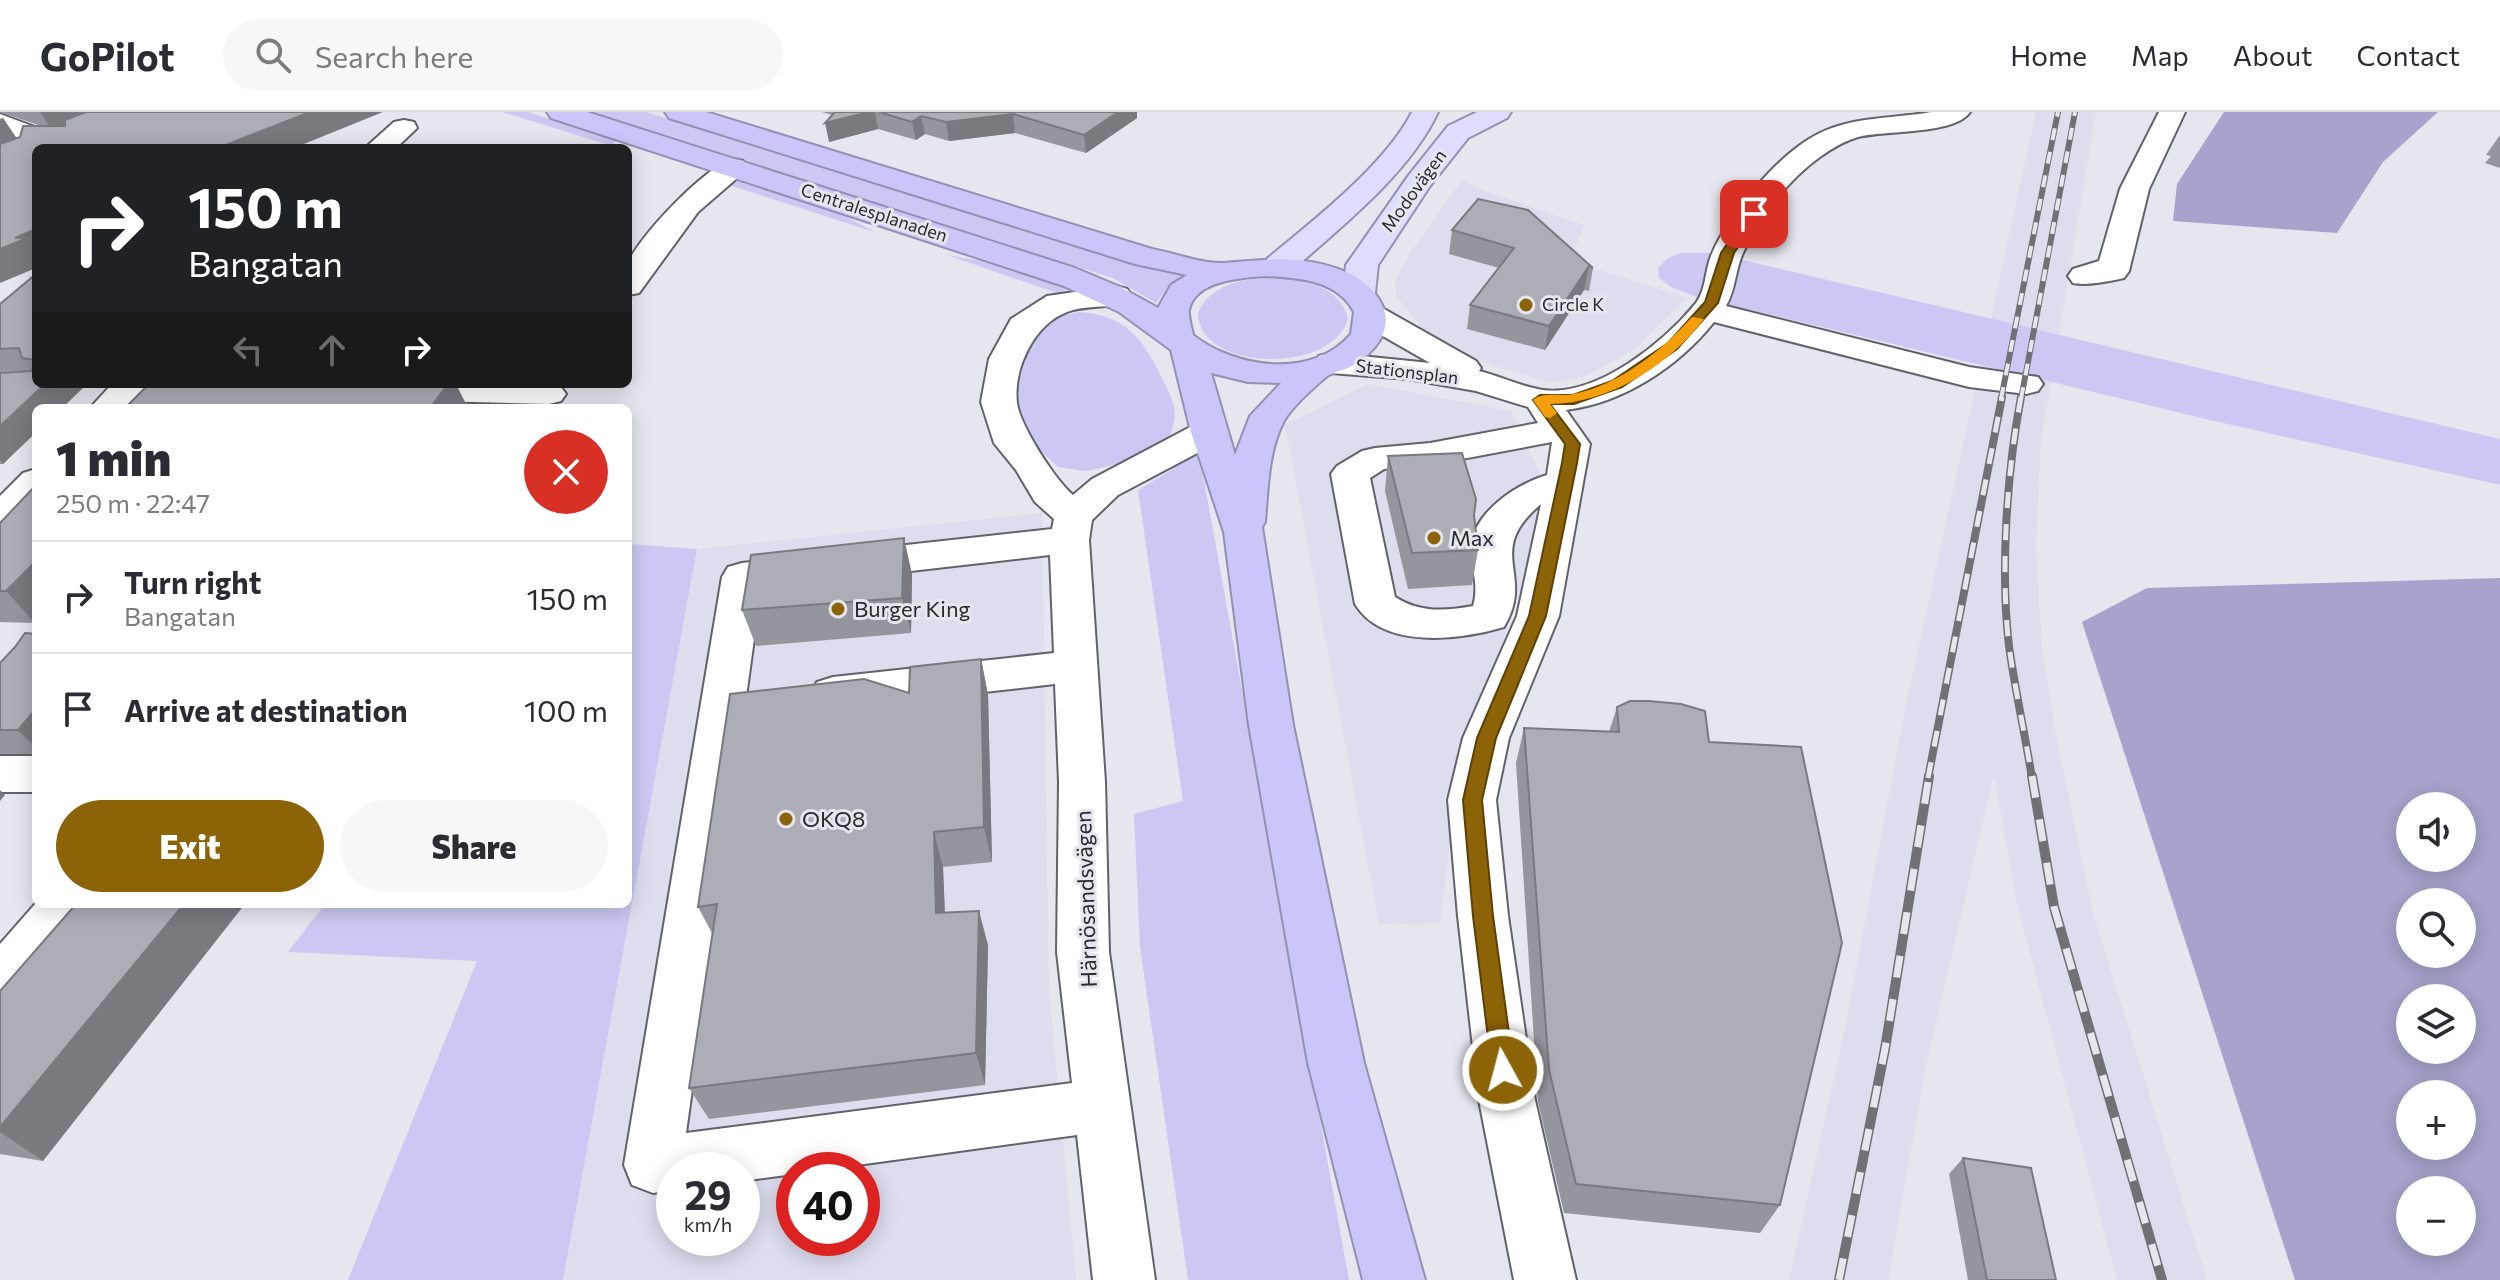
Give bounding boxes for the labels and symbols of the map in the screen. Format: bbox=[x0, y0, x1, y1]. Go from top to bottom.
street label: Modovägen bbox=[1376, 145, 1450, 236]
street label: Centralesplanaden bbox=[798, 178, 950, 246]
pin bbox=[1720, 180, 1788, 248]
place label: Circle K bbox=[1542, 293, 1604, 315]
marker: Circle K bbox=[1517, 296, 1535, 314]
street label: Stationsplan bbox=[1354, 354, 1460, 388]
place label: Max bbox=[1450, 524, 1494, 551]
marker: Max bbox=[1425, 529, 1443, 547]
place label: Burger King bbox=[854, 595, 971, 622]
marker: Burger King bbox=[829, 600, 847, 618]
place label: OKQ8 bbox=[802, 805, 865, 832]
marker: OKQ8 bbox=[777, 810, 795, 828]
street label: Härnösandsvägen bbox=[1069, 810, 1102, 988]
position arrow bbox=[1461, 1028, 1545, 1112]
speed limit sign: 40 bbox=[776, 1152, 880, 1256]

